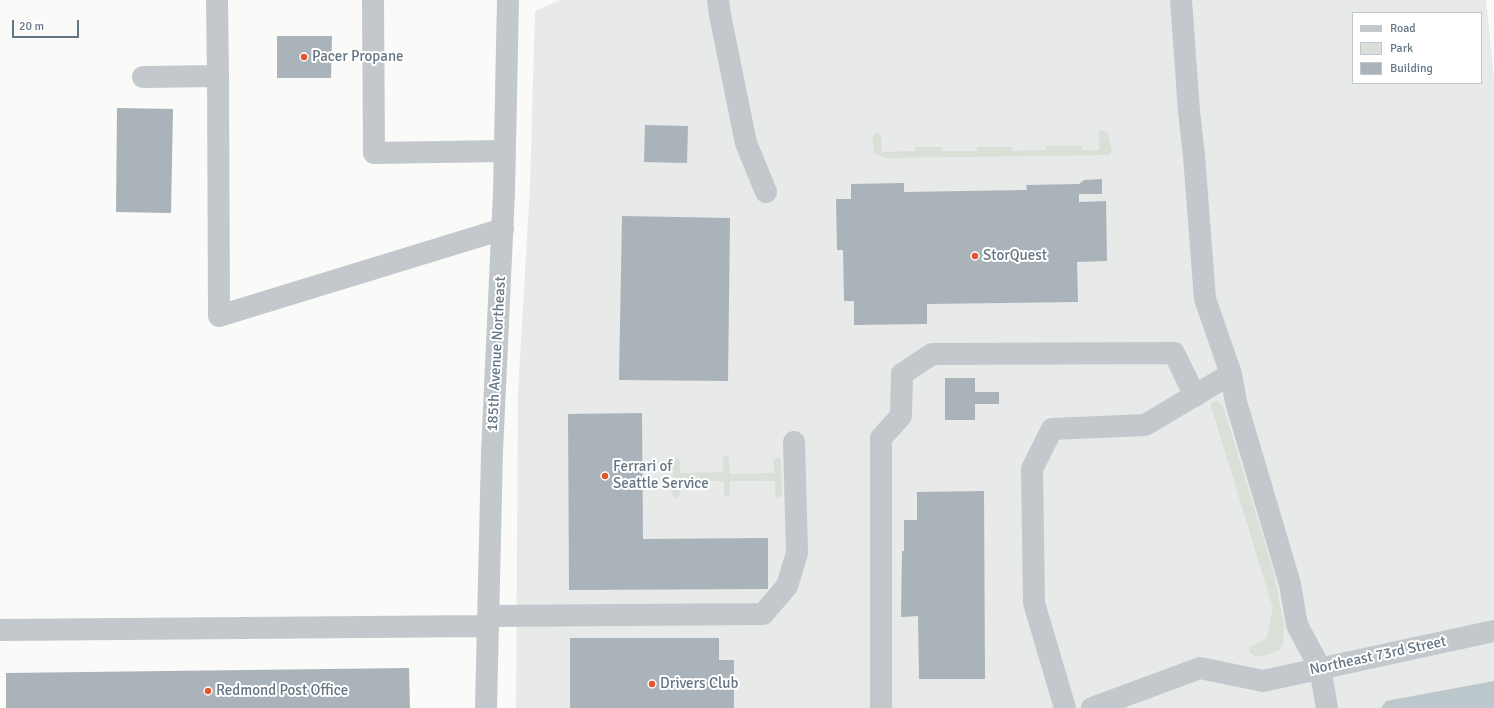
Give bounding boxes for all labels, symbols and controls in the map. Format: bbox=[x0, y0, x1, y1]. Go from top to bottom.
scale bar bbox=[14, 12, 81, 38]
legend bbox=[1352, 12, 1482, 84]
text: 20 m bbox=[19, 19, 44, 34]
text: Road bbox=[1390, 21, 1416, 36]
text: Park bbox=[1390, 41, 1413, 56]
place label: Pacer Propane bbox=[312, 48, 404, 66]
marker: Pacer Propane bbox=[299, 52, 309, 62]
text: Building bbox=[1390, 61, 1433, 76]
place label: StorQuest bbox=[983, 247, 1047, 265]
marker: StorQuest bbox=[970, 251, 980, 261]
street label: 185th Avenue Northeast bbox=[484, 276, 510, 432]
place label: Ferrari of Seattle Service bbox=[613, 458, 709, 493]
marker: Ferrari of Seattle Service bbox=[600, 471, 610, 481]
street label: Northeast 73rd Street bbox=[1308, 633, 1448, 679]
place label: Drivers Club bbox=[660, 675, 738, 693]
marker: Drivers Club bbox=[647, 679, 657, 689]
place label: Redmond Post Office bbox=[216, 682, 348, 700]
marker: Redmond Post Office bbox=[203, 686, 213, 696]

